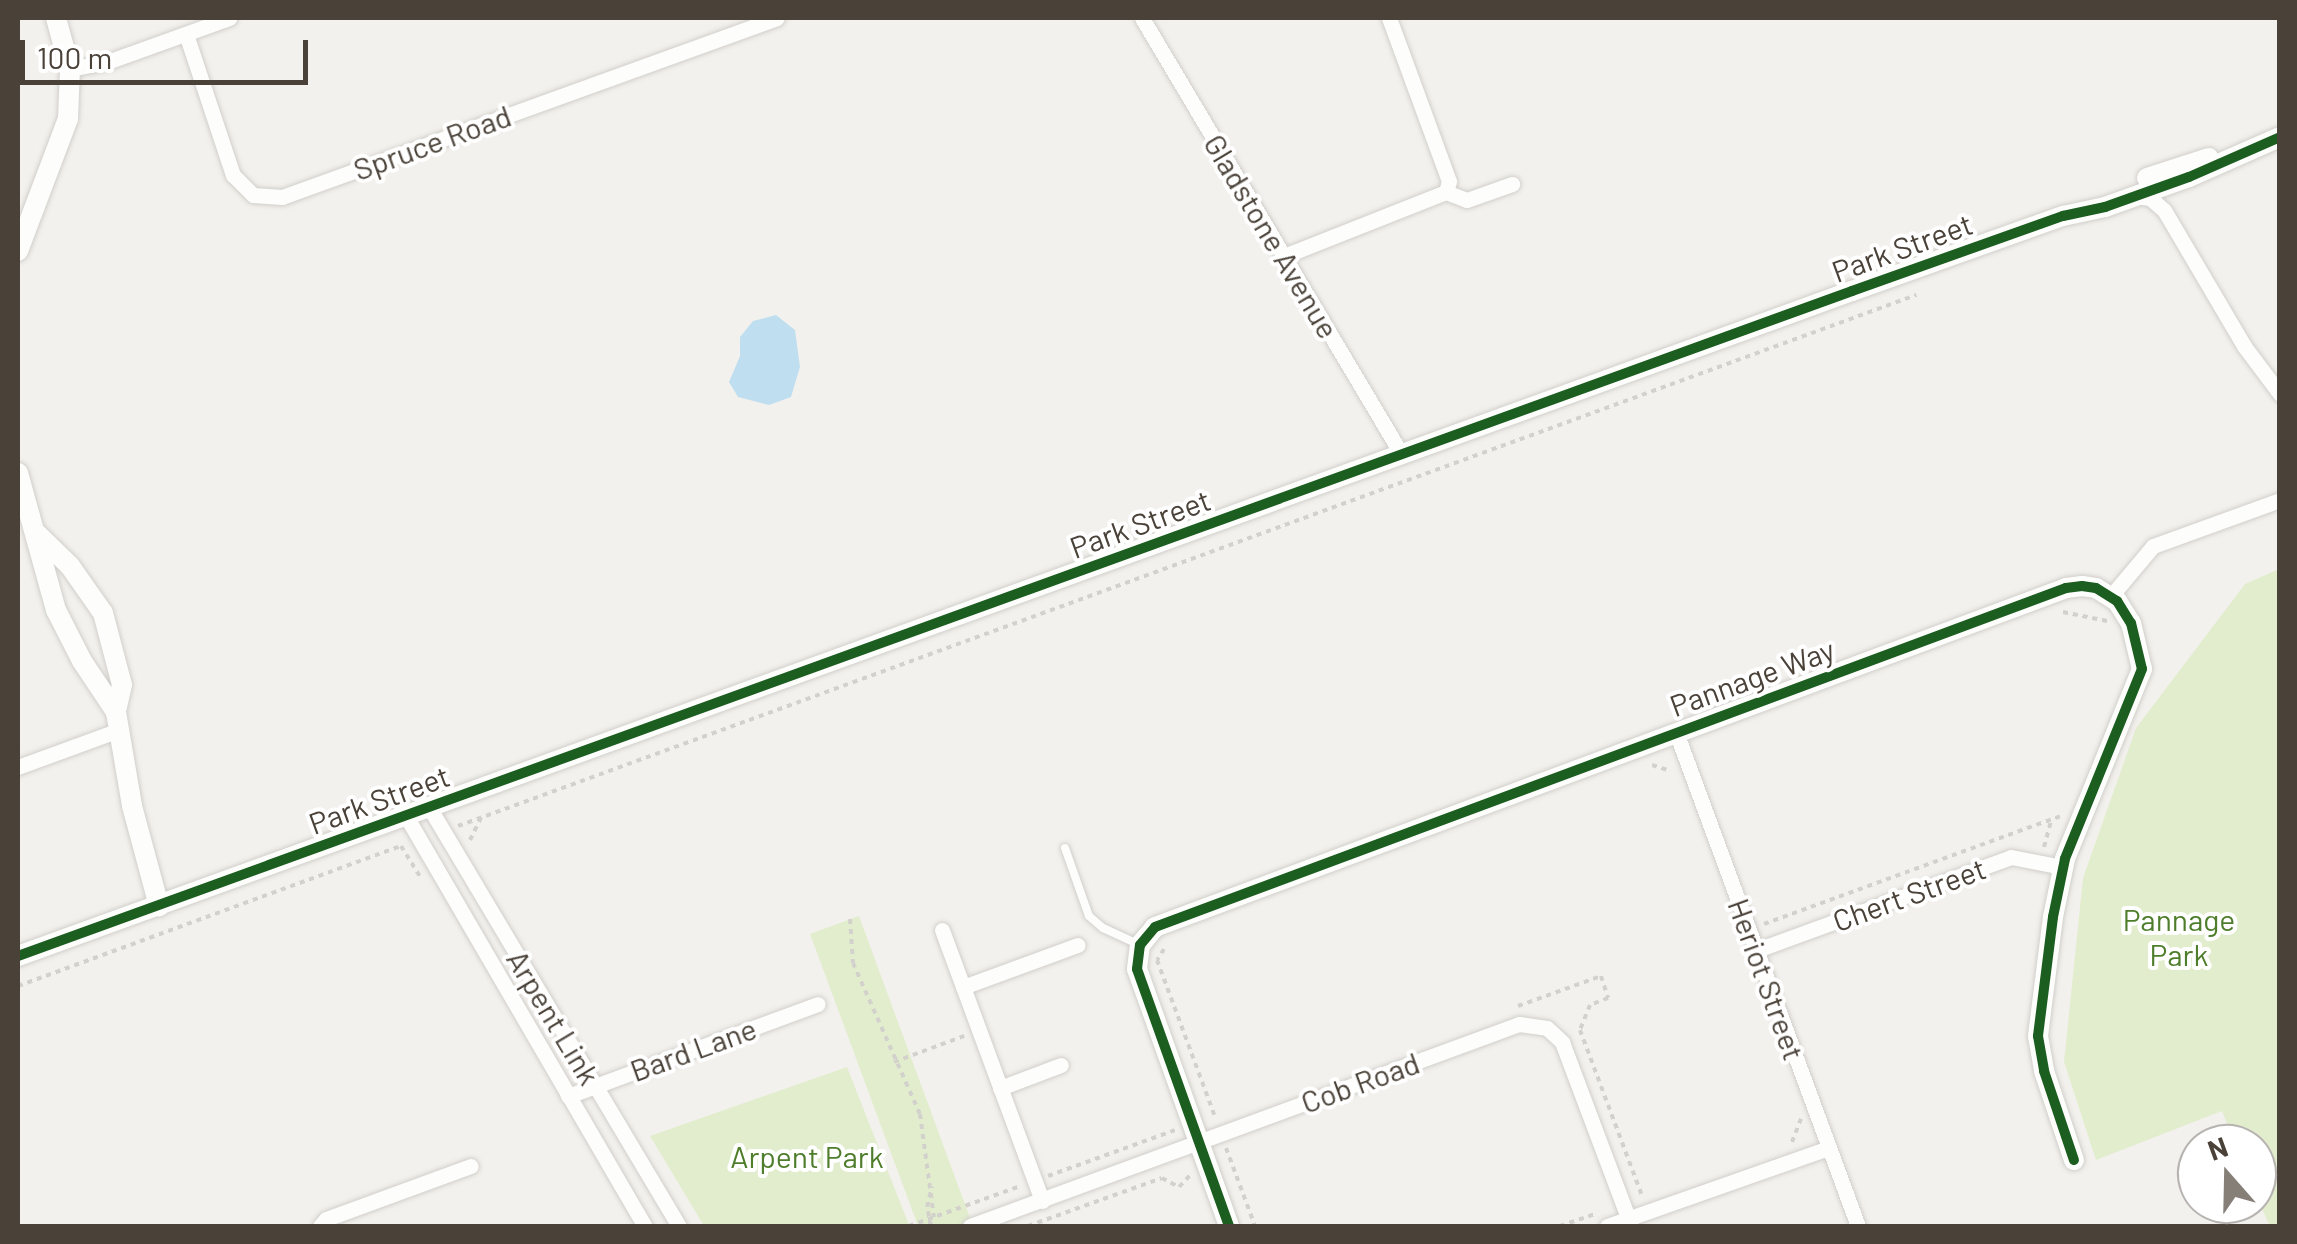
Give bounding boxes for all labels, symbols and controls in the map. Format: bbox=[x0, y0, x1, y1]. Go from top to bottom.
scale bar bbox=[25, 20, 312, 82]
text: 100 m bbox=[37, 39, 112, 75]
street label: Spruce Road bbox=[348, 97, 516, 187]
street label: Gladstone Avenue bbox=[1197, 128, 1347, 344]
street label: Park Street bbox=[1827, 205, 1977, 289]
street label: Park Street bbox=[1065, 481, 1215, 565]
street label: Pannage Way bbox=[1665, 631, 1839, 723]
street label: Park Street bbox=[304, 757, 454, 841]
street label: Chert Street bbox=[1828, 850, 1990, 938]
street label: Heriot Street bbox=[1721, 893, 1813, 1065]
park label: Pannage Park bbox=[2123, 901, 2235, 972]
street label: Arpent Link bbox=[500, 943, 608, 1091]
street label: Bard Lane bbox=[625, 1010, 761, 1088]
street label: Cob Road bbox=[1296, 1044, 1424, 1120]
north arrow bbox=[2177, 1124, 2277, 1224]
text: N bbox=[2203, 1129, 2232, 1167]
park label: Arpent Park bbox=[730, 1138, 884, 1174]

